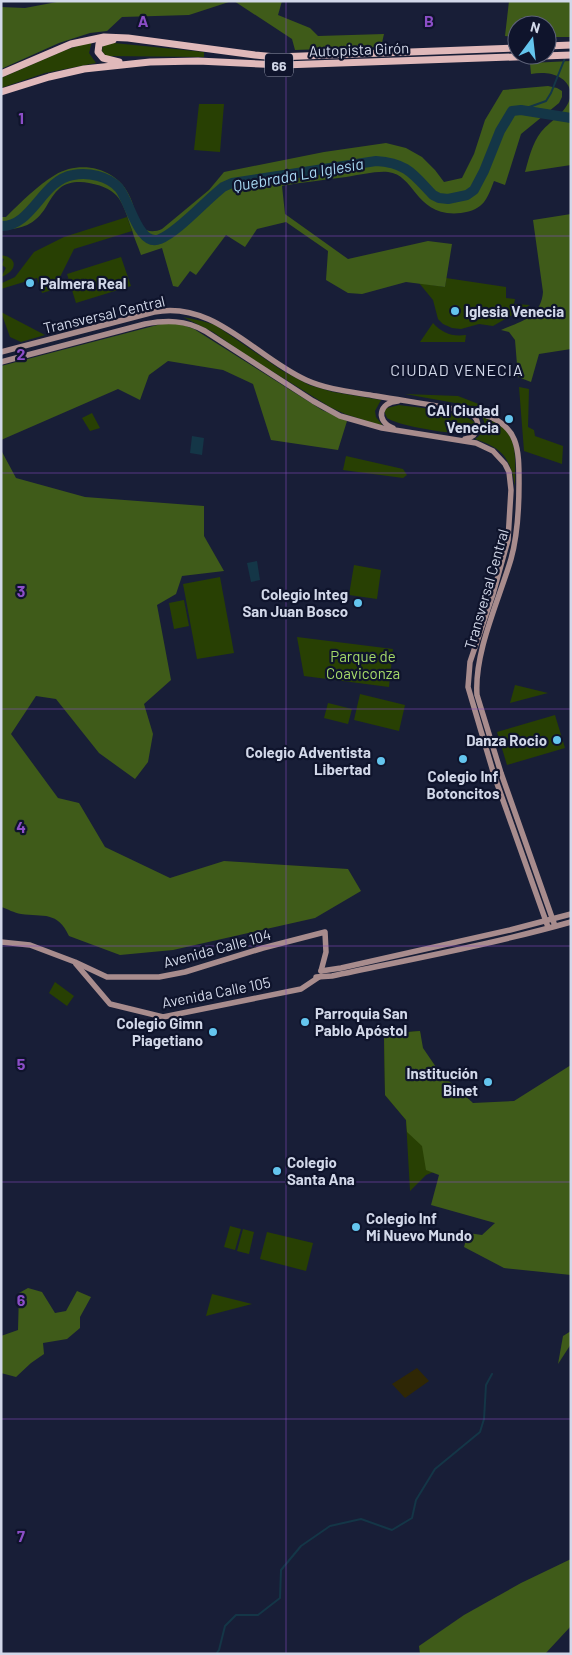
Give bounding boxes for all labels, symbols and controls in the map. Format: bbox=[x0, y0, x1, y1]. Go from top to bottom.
text: A bbox=[138, 11, 149, 30]
text: B bbox=[424, 11, 434, 30]
north arrow bbox=[507, 15, 557, 65]
text: N bbox=[529, 18, 542, 36]
street label: Autopista Girón bbox=[308, 38, 410, 60]
road number: 66 bbox=[265, 54, 293, 76]
text: 1 bbox=[18, 108, 24, 127]
water label: Quebrada La Iglesia bbox=[231, 153, 365, 195]
place label: Palmera Real bbox=[40, 274, 126, 292]
marker: Palmera Real bbox=[24, 277, 36, 289]
street label: Transversal Central bbox=[41, 291, 167, 337]
place label: Iglesia Venecia bbox=[465, 302, 564, 320]
marker: Iglesia Venecia bbox=[449, 305, 461, 317]
text: 2 bbox=[17, 344, 26, 363]
district label: CIUDAD VENECIA bbox=[390, 360, 524, 379]
place label: CAI Ciudad Venecia bbox=[427, 401, 499, 436]
marker: CAI Ciudad Venecia bbox=[503, 413, 515, 425]
street label: Transversal Central bbox=[460, 527, 512, 651]
text: 3 bbox=[17, 581, 25, 600]
place label: Colegio Integ San Juan Bosco bbox=[242, 585, 348, 620]
marker: Colegio Integ San Juan Bosco bbox=[352, 597, 364, 609]
park label: Parque de Coaviconza bbox=[326, 647, 400, 682]
place label: Danza Rocio bbox=[466, 731, 547, 749]
marker: Danza Rocio bbox=[551, 734, 563, 746]
place label: Colegio Adventista Libertad bbox=[246, 743, 371, 778]
marker: Colegio Inf Botoncitos bbox=[457, 753, 469, 765]
marker: Colegio Adventista Libertad bbox=[375, 755, 387, 767]
place label: Colegio Inf Botoncitos bbox=[427, 767, 500, 802]
text: 4 bbox=[16, 817, 26, 836]
street label: Avenida Calle 104 bbox=[161, 925, 273, 971]
street label: Avenida Calle 105 bbox=[160, 973, 272, 1011]
place label: Parroquia San Pablo Apóstol bbox=[315, 1004, 408, 1039]
place label: Colegio Gimn Piagetiano bbox=[116, 1014, 203, 1049]
marker: Parroquia San Pablo Apóstol bbox=[299, 1016, 311, 1028]
marker: Colegio Gimn Piagetiano bbox=[207, 1026, 219, 1038]
text: 5 bbox=[17, 1054, 26, 1073]
place label: Institución Binet bbox=[407, 1064, 478, 1099]
marker: Institución Binet bbox=[482, 1076, 494, 1088]
place label: Colegio Santa Ana bbox=[287, 1153, 355, 1188]
marker: Colegio Santa Ana bbox=[271, 1165, 283, 1177]
place label: Colegio Inf Mi Nuevo Mundo bbox=[366, 1209, 472, 1244]
marker: Colegio Inf Mi Nuevo Mundo bbox=[350, 1221, 362, 1233]
text: 6 bbox=[17, 1290, 26, 1309]
text: 7 bbox=[17, 1526, 25, 1545]

